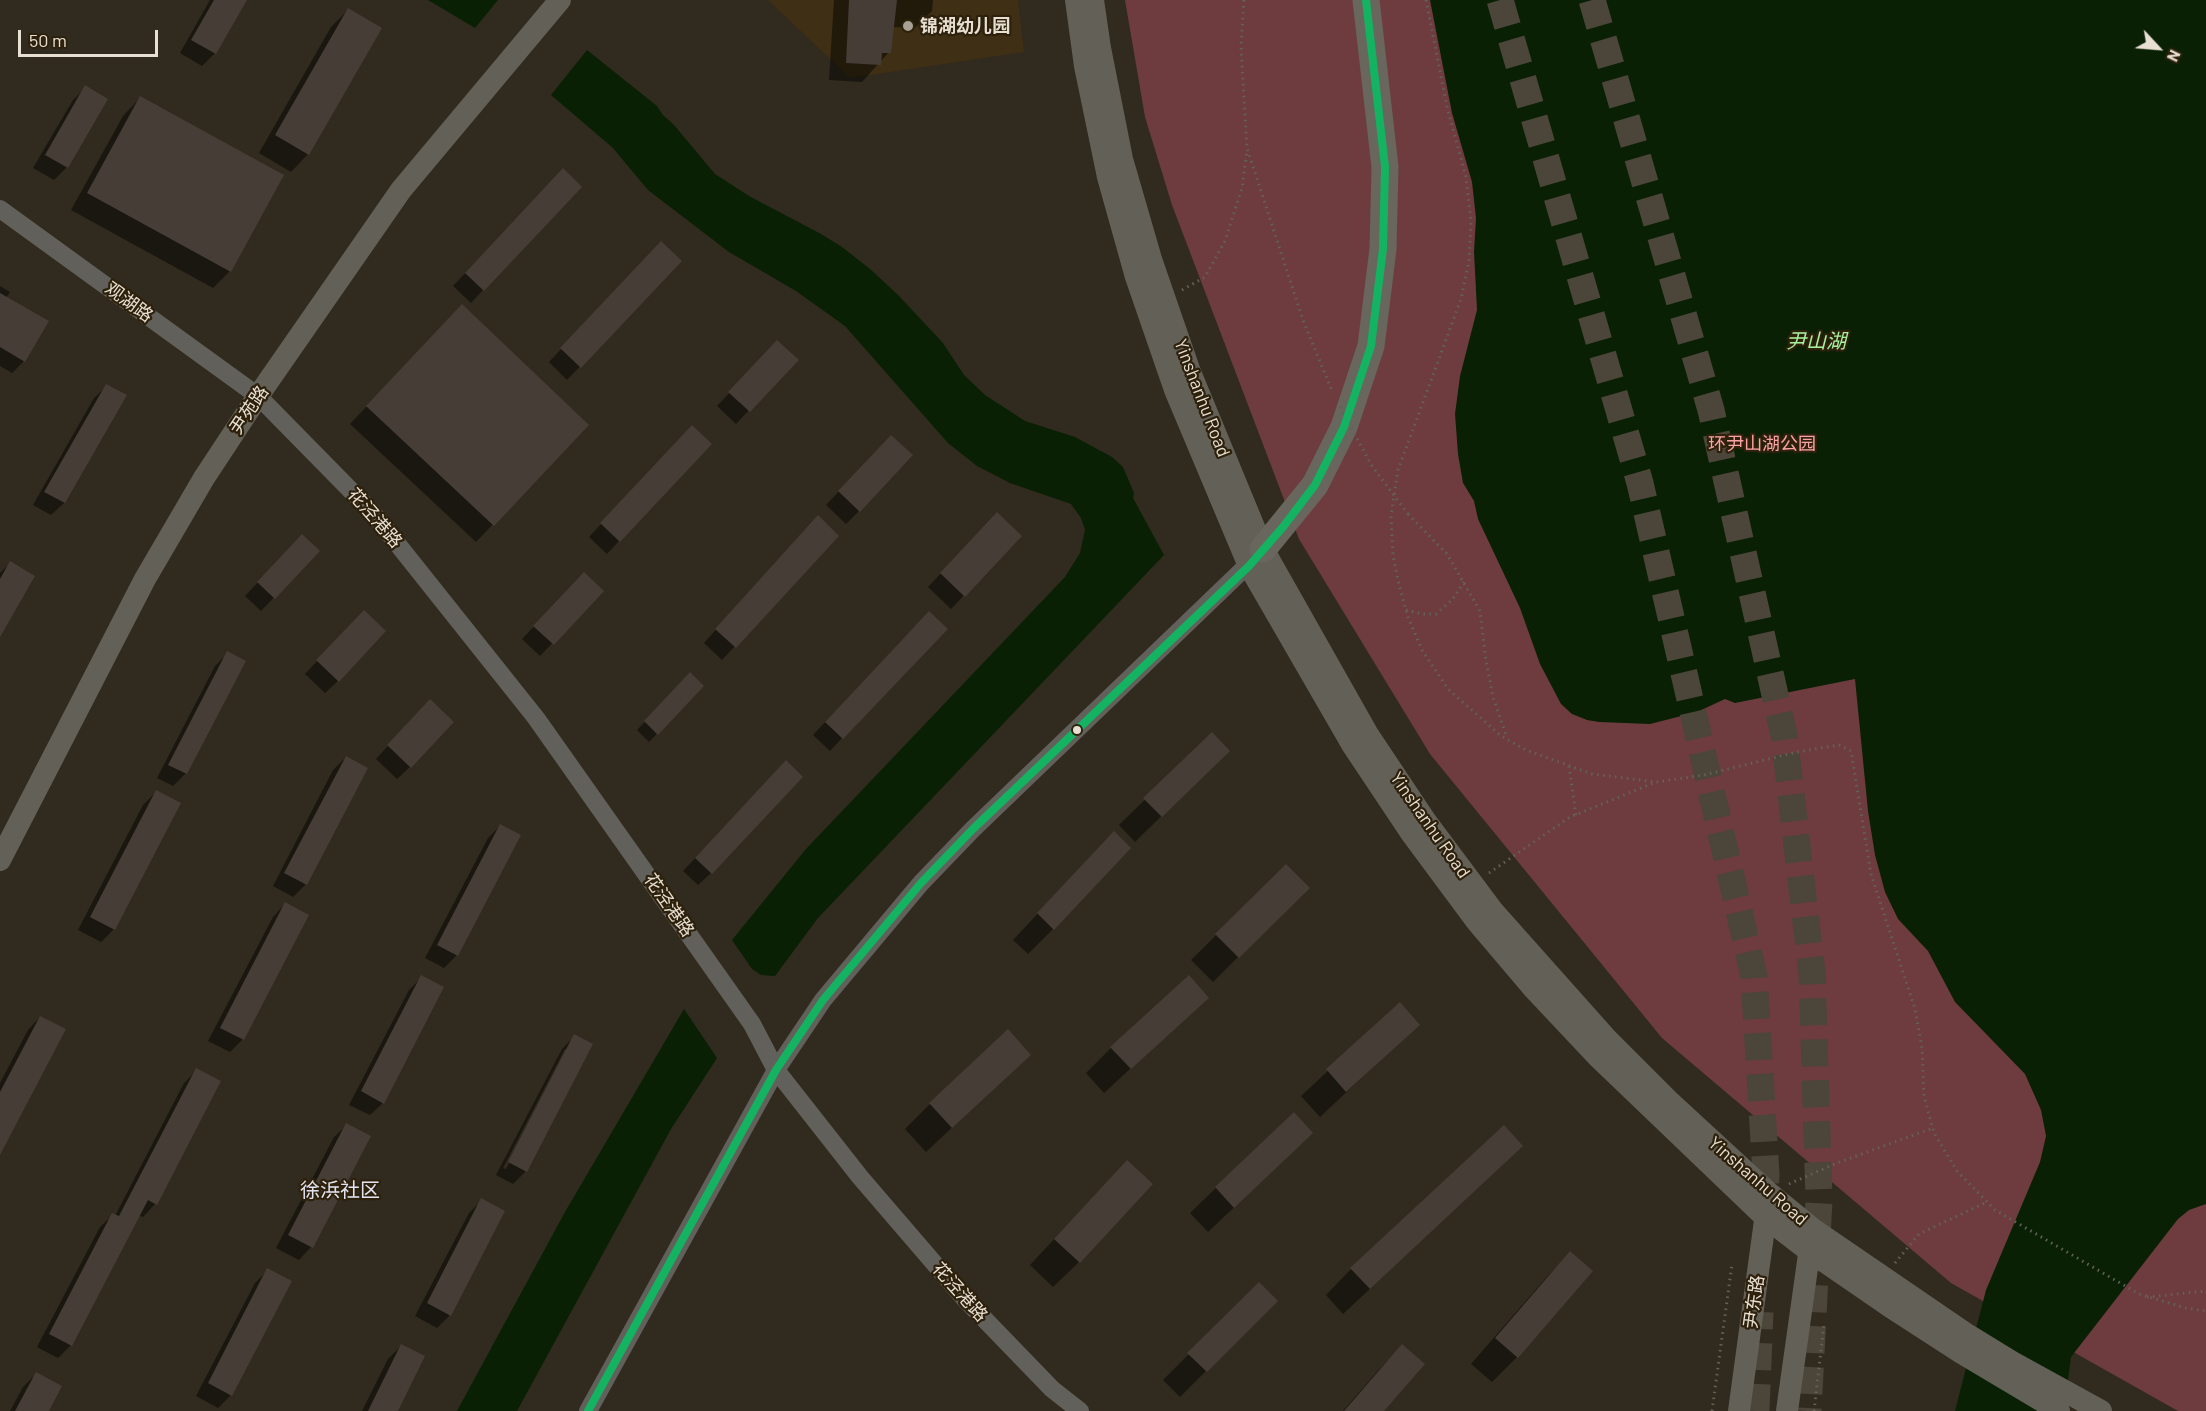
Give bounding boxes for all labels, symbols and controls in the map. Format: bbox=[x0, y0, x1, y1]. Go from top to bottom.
place label: 锦湖幼儿园 bbox=[920, 15, 1010, 37]
scale bar bbox=[21, 18, 160, 56]
north arrow bbox=[2128, 18, 2188, 78]
marker: 锦湖幼儿园 bbox=[901, 19, 915, 33]
text: 50 m bbox=[29, 29, 67, 51]
text: N bbox=[2164, 47, 2186, 65]
street label: 观湖路 bbox=[101, 277, 157, 327]
water label: 尹山湖 bbox=[1786, 329, 1846, 353]
street label: Yinshanhu Road bbox=[1170, 336, 1234, 460]
street label: 尹苑路 bbox=[225, 382, 273, 438]
park label: 环尹山湖公园 bbox=[1708, 433, 1816, 455]
street label: 花泾港路 bbox=[343, 484, 407, 552]
unlabelled marker bbox=[1071, 724, 1083, 736]
street label: Yinshanhu Road bbox=[1385, 768, 1475, 882]
street label: 花泾港路 bbox=[640, 869, 698, 941]
street label: Yinshanhu Road bbox=[1704, 1132, 1812, 1230]
district label: 徐浜社区 bbox=[300, 1178, 380, 1202]
street label: 花泾港路 bbox=[928, 1258, 992, 1326]
street label: 尹东路 bbox=[1740, 1274, 1768, 1330]

